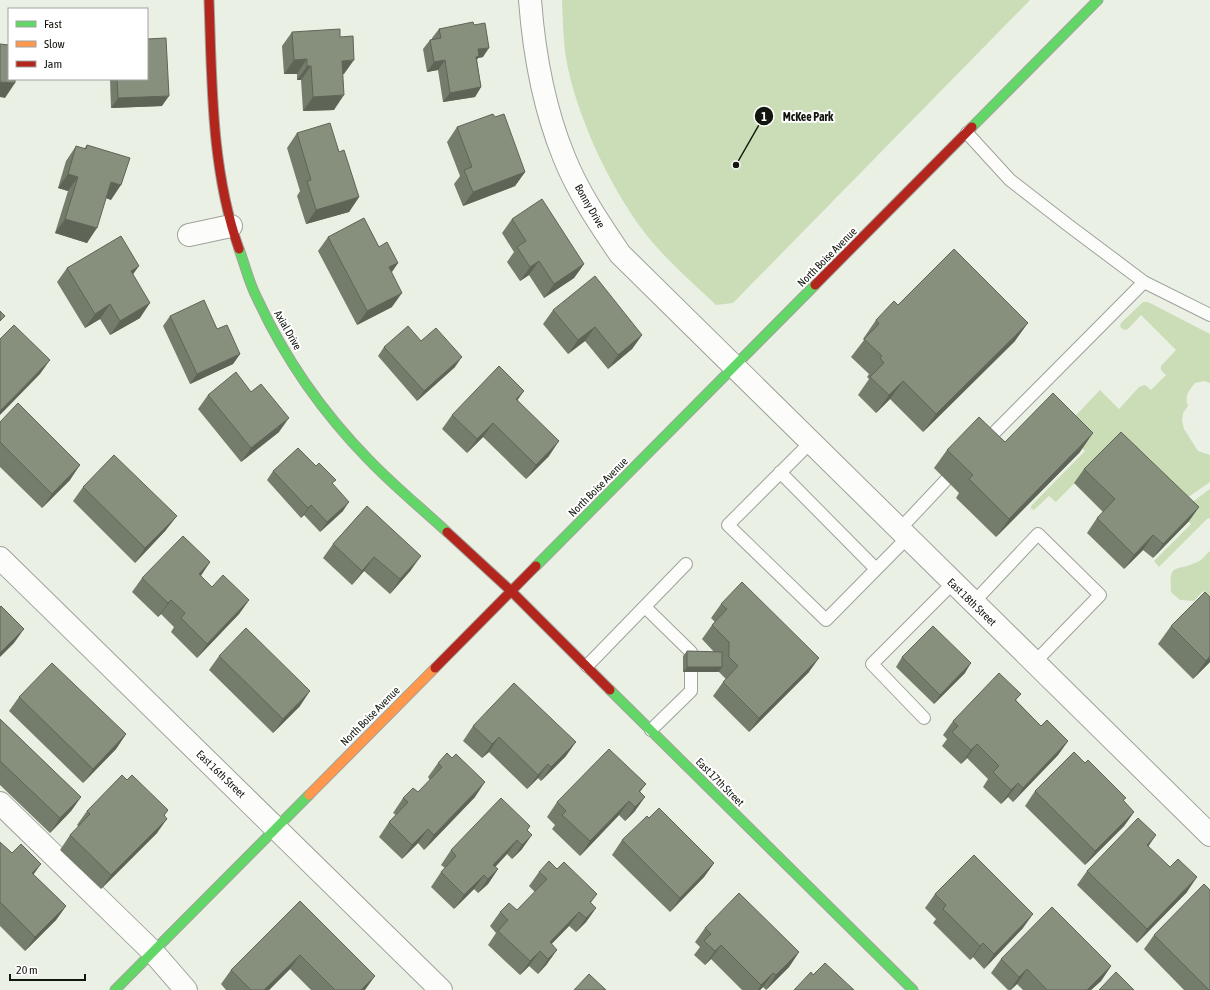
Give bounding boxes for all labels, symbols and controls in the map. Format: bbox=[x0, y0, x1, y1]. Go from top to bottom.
legend bbox=[8, 8, 148, 80]
text: Fast bbox=[44, 17, 62, 31]
text: Slow bbox=[44, 37, 65, 51]
text: Jam bbox=[44, 57, 62, 71]
callout: McKee Park bbox=[754, 104, 841, 128]
text: 1 bbox=[761, 110, 767, 124]
text: McKee Park bbox=[783, 110, 834, 124]
street label: Bonny Drive bbox=[573, 182, 607, 230]
street label: North Boise Avenue bbox=[795, 225, 859, 289]
street label: Axial Drive bbox=[272, 308, 304, 352]
street label: North Boise Avenue bbox=[566, 455, 630, 519]
street label: East 18th Street bbox=[945, 576, 999, 628]
street label: North Boise Avenue bbox=[338, 684, 402, 748]
street label: East 16th Street bbox=[194, 748, 248, 800]
street label: East 17th Street bbox=[694, 756, 746, 808]
scale bar bbox=[10, 956, 85, 982]
text: 20 m bbox=[16, 963, 38, 977]

